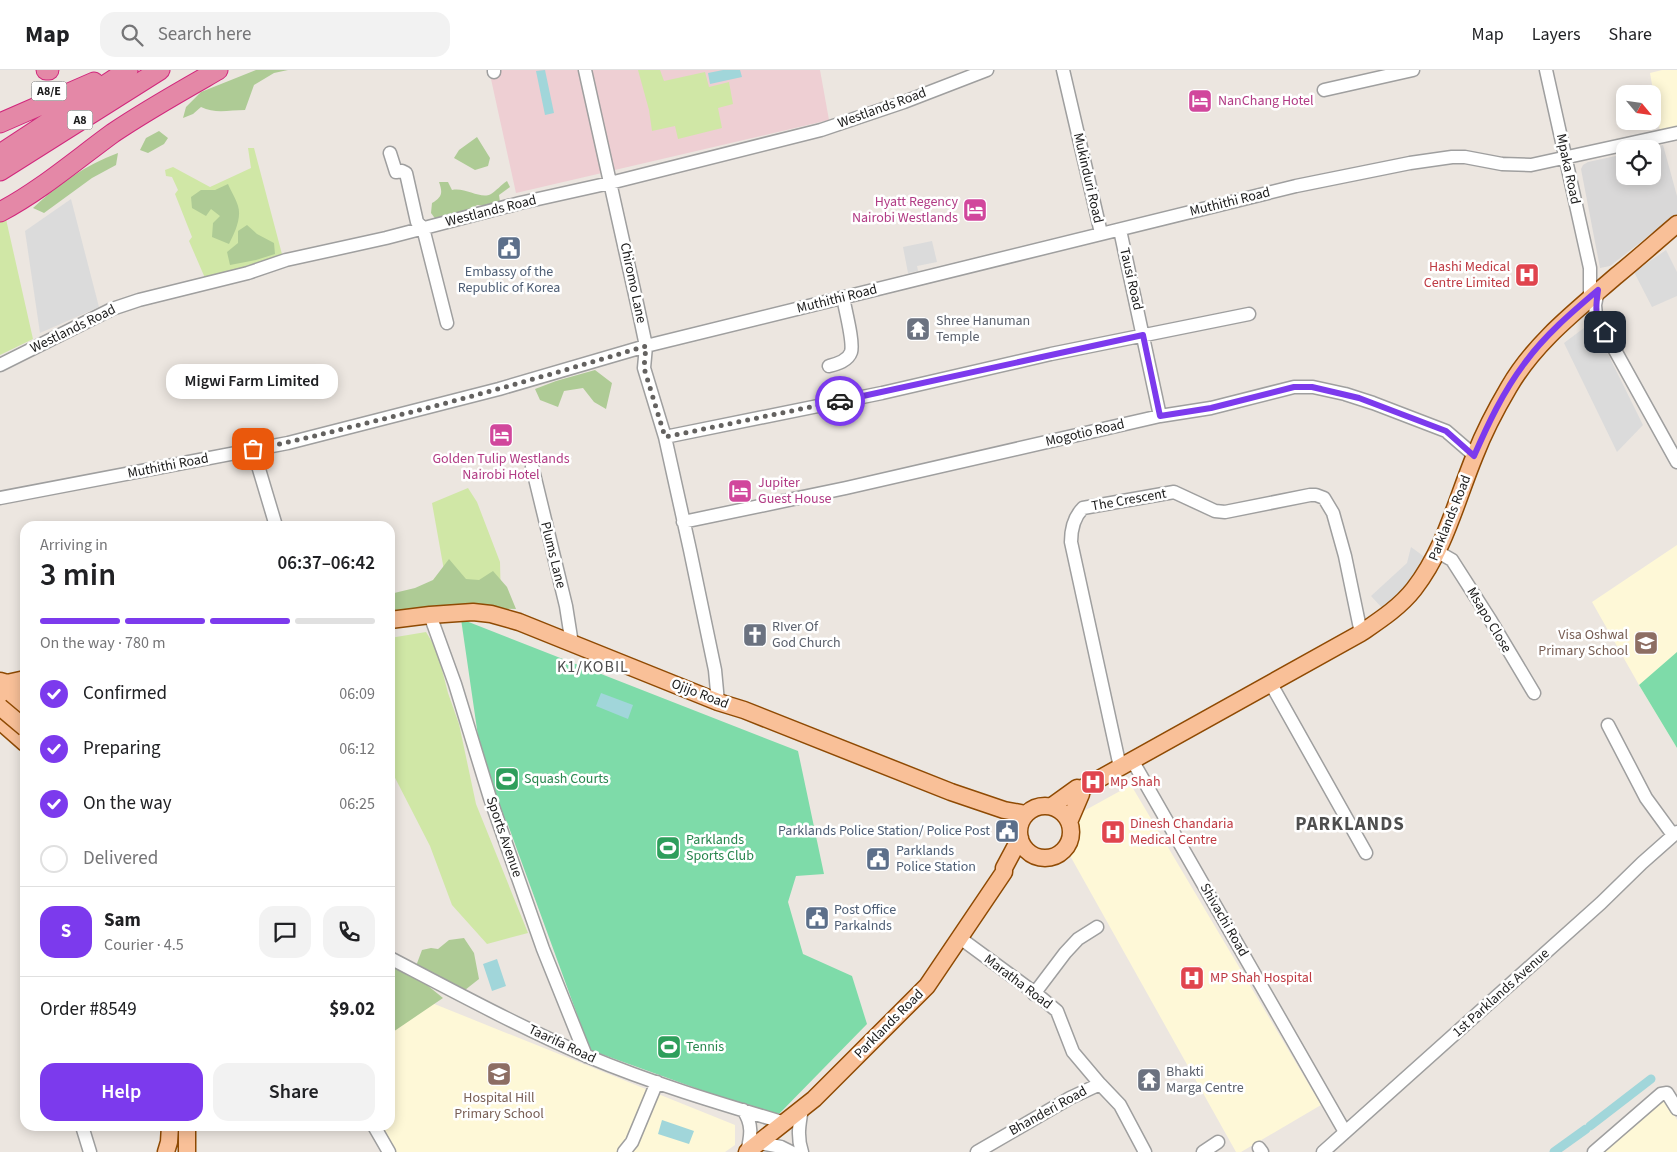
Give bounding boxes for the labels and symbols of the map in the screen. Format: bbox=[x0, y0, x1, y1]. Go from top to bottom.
road number: A8/E bbox=[32, 82, 66, 100]
street label: Westlands Road bbox=[835, 83, 929, 133]
north arrow bbox=[1616, 85, 1661, 130]
hotel icon: NanChang Hotel bbox=[1187, 88, 1213, 114]
place label: NanChang Hotel bbox=[1218, 91, 1314, 111]
road number: A8 bbox=[68, 110, 92, 130]
street label: Mukinduri Road bbox=[1068, 131, 1108, 225]
street label: Mpaka Road bbox=[1551, 132, 1585, 206]
street label: Muthithi Road bbox=[1188, 182, 1272, 222]
street label: Westlands Road bbox=[443, 190, 539, 232]
place label: Hyatt Regency Nairobi Westlands bbox=[852, 192, 958, 228]
hotel icon: Hyatt Regency Nairobi Westlands bbox=[962, 197, 988, 223]
public building icon: Embassy of the Republic of Korea bbox=[496, 235, 522, 261]
street label: Chiromo Lane bbox=[615, 241, 651, 325]
street label: Tausi Road bbox=[1114, 246, 1148, 312]
place label: Hashi Medical Centre Limited bbox=[1424, 257, 1510, 293]
place label: Embassy of the Republic of Korea bbox=[458, 262, 560, 298]
hospital icon: Hashi Medical Centre Limited bbox=[1514, 262, 1540, 288]
street label: Muthithi Road bbox=[795, 279, 879, 319]
street label: Westlands Road bbox=[27, 300, 119, 358]
place label: Shree Hanuman Temple bbox=[936, 311, 1030, 347]
pin bbox=[1584, 311, 1626, 353]
temple icon: Shree Hanuman Temple bbox=[905, 316, 931, 342]
callout: Migwi Farm Limited bbox=[167, 364, 339, 399]
courier bbox=[815, 376, 865, 426]
street label: Mogotio Road bbox=[1043, 414, 1127, 452]
hotel icon: Golden Tulip Westlands Nairobi Hotel bbox=[488, 422, 514, 448]
pin bbox=[232, 428, 274, 470]
street label: Muthithi Road bbox=[126, 448, 210, 484]
place label: Golden Tulip Westlands Nairobi Hotel bbox=[432, 449, 570, 485]
street label: Parklands Road bbox=[1424, 472, 1476, 564]
place label: Jupiter Guest House bbox=[758, 473, 832, 509]
hotel icon: Jupiter Guest House bbox=[727, 478, 753, 504]
street label: The Crescent bbox=[1090, 484, 1168, 516]
street label: Plums Lane bbox=[535, 520, 571, 590]
street label: Msapo Close bbox=[1462, 583, 1516, 657]
place label: RIver Of God Church bbox=[772, 617, 841, 653]
church icon: RIver Of God Church bbox=[742, 622, 768, 648]
place label: Visa Oshwal Primary School bbox=[1538, 625, 1628, 661]
school or university icon: Visa Oshwal Primary School bbox=[1633, 630, 1659, 656]
district label: K1/KOBIL bbox=[557, 656, 629, 678]
street label: Ojijo Road bbox=[668, 674, 732, 714]
sports icon: Squash Courts bbox=[494, 766, 520, 792]
place label: Squash Courts bbox=[524, 769, 609, 789]
hospital icon: Mp Shah bbox=[1080, 769, 1106, 795]
place label: Mp Shah bbox=[1110, 772, 1161, 792]
street label: Sports Avenue bbox=[481, 794, 527, 880]
district label: PARKLANDS bbox=[1295, 811, 1405, 838]
place label: Dinesh Chandaria Medical Centre bbox=[1130, 814, 1233, 850]
public building icon: Parklands Police Station/ Police Post bbox=[994, 818, 1020, 844]
hospital icon: Dinesh Chandaria Medical Centre bbox=[1100, 819, 1126, 845]
place label: Parklands Police Station/ Police Post bbox=[778, 821, 990, 841]
place label: Parklands Sports Club bbox=[686, 830, 754, 866]
sports icon: Parklands Sports Club bbox=[655, 835, 681, 861]
place label: Parklands Police Station bbox=[896, 841, 976, 877]
public building icon: Parklands Police Station bbox=[865, 846, 891, 872]
street label: Shivachi Road bbox=[1195, 879, 1253, 961]
place label: Post Office Parkalnds bbox=[834, 900, 896, 936]
public building icon: Post Office Parkalnds bbox=[804, 905, 830, 931]
street label: 1st Parklands Avenue bbox=[1448, 944, 1554, 1042]
street label: Maratha Road bbox=[980, 950, 1056, 1014]
hospital icon: MP Shah Hospital bbox=[1179, 965, 1205, 991]
place label: MP Shah Hospital bbox=[1210, 968, 1313, 988]
street label: Parklands Road bbox=[850, 985, 928, 1063]
street label: Taarifa Road bbox=[525, 1020, 599, 1068]
sports icon: Tennis bbox=[656, 1034, 682, 1060]
place label: Tennis bbox=[686, 1037, 724, 1057]
school or university icon: Hospital Hill Primary School bbox=[486, 1061, 512, 1087]
place label: Bhakti Marga Centre bbox=[1166, 1062, 1244, 1098]
temple icon: Bhakti Marga Centre bbox=[1136, 1067, 1162, 1093]
street label: Bhanderi Road bbox=[1005, 1081, 1091, 1141]
place label: Hospital Hill Primary School bbox=[454, 1088, 544, 1124]

